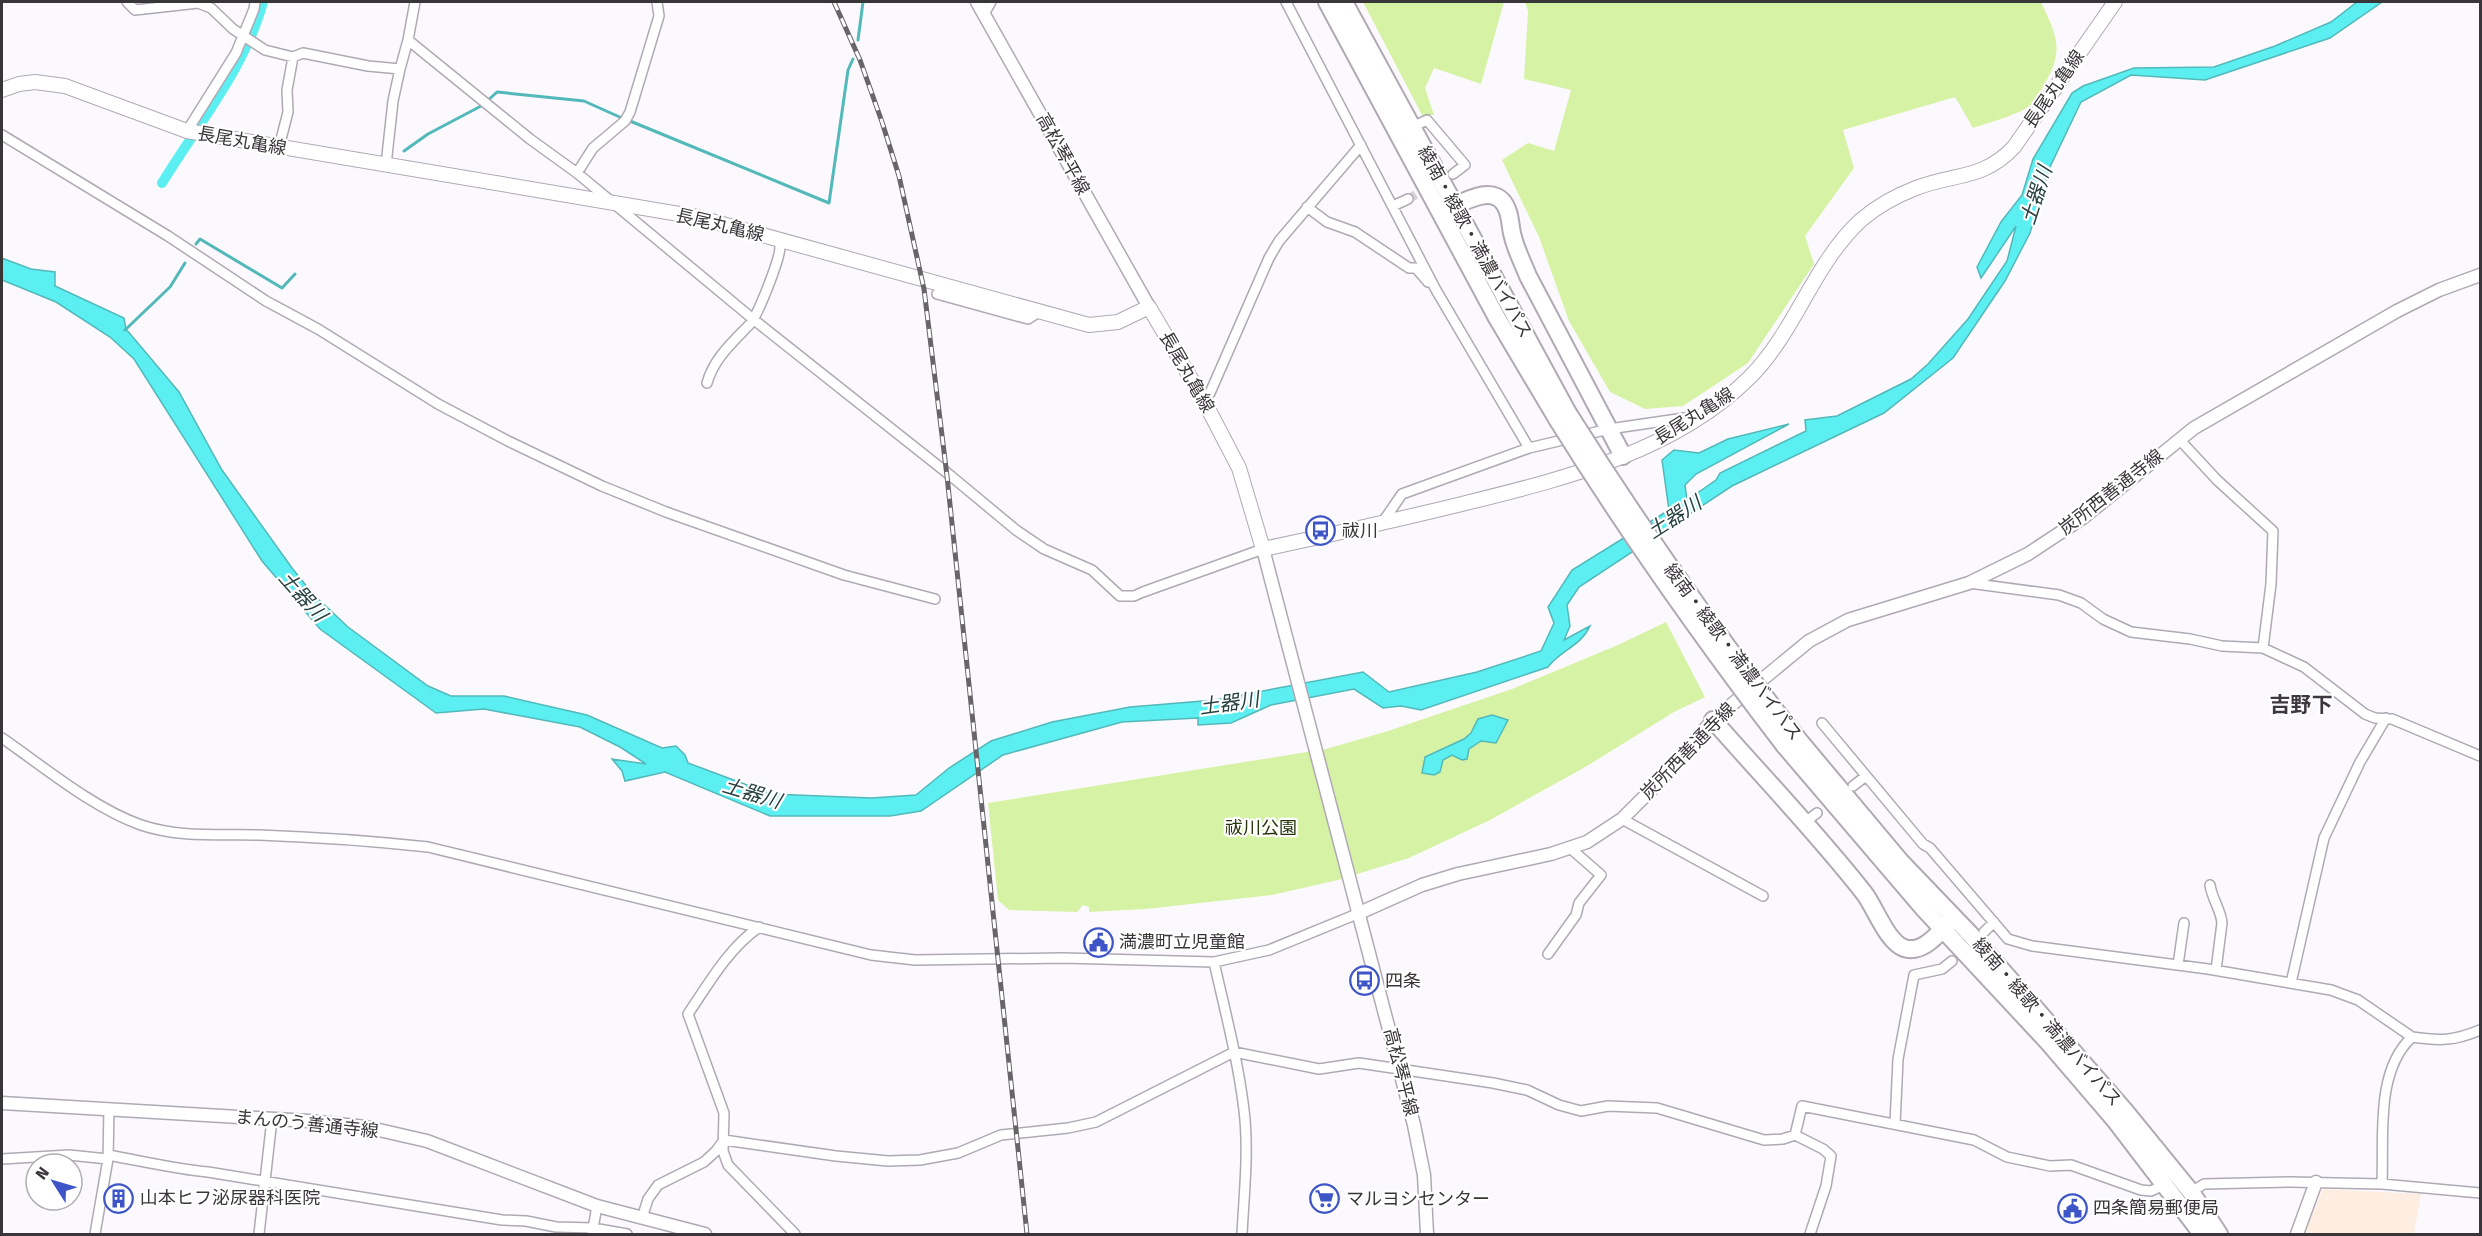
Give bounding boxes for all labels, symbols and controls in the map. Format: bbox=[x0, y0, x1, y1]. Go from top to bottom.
street label: 長尾丸亀線 bbox=[2019, 46, 2089, 132]
street label: 高松琴平線 bbox=[1032, 109, 1094, 199]
street label: 長尾丸亀線 bbox=[196, 122, 288, 160]
street label: 綾南・綾歌・満濃バイパス bbox=[1413, 142, 1537, 342]
water label: 土器川 bbox=[2015, 161, 2057, 227]
street label: 長尾丸亀線 bbox=[674, 204, 766, 246]
street label: 長尾丸亀線 bbox=[1155, 328, 1219, 416]
street label: 長尾丸亀線 bbox=[1650, 383, 1738, 449]
street label: 炭所西善通寺線 bbox=[2055, 445, 2167, 539]
water label: 土器川 bbox=[1642, 490, 1707, 543]
bus stop icon: 祓川 bbox=[1305, 515, 1337, 547]
place label: 祓川 bbox=[1342, 520, 1378, 542]
street label: 綾南・綾歌・満濃バイパス bbox=[1659, 559, 1807, 745]
water label: 土器川 bbox=[274, 566, 333, 628]
water label: 土器川 bbox=[1198, 687, 1262, 719]
district label: 吉野下 bbox=[2270, 692, 2333, 718]
street label: 炭所西善通寺線 bbox=[1636, 698, 1740, 804]
water label: 土器川 bbox=[720, 773, 786, 814]
park label: 祓川公園 bbox=[1225, 817, 1297, 839]
public building icon: 満濃町立児童館 bbox=[1082, 926, 1114, 958]
place label: 満濃町立児童館 bbox=[1119, 931, 1245, 953]
street label: 綾南・綾歌・満濃バイパス bbox=[1968, 933, 2126, 1111]
bus stop icon: 四条 bbox=[1348, 965, 1380, 997]
place label: 四条 bbox=[1385, 970, 1421, 992]
street label: 高松琴平線 bbox=[1379, 1026, 1423, 1118]
street label: まんのう善通寺線 bbox=[234, 1106, 380, 1142]
north arrow bbox=[24, 1152, 84, 1212]
text: N bbox=[32, 1163, 53, 1183]
building icon: 山本ヒフ泌尿器科医院 bbox=[103, 1182, 135, 1214]
supermarket icon: マルヨシセンター bbox=[1309, 1183, 1341, 1215]
place label: 山本ヒフ泌尿器科医院 bbox=[140, 1187, 320, 1209]
place label: マルヨシセンター bbox=[1346, 1188, 1490, 1210]
public building icon: 四条簡易郵便局 bbox=[2056, 1192, 2088, 1224]
place label: 四条簡易郵便局 bbox=[2093, 1197, 2219, 1219]

